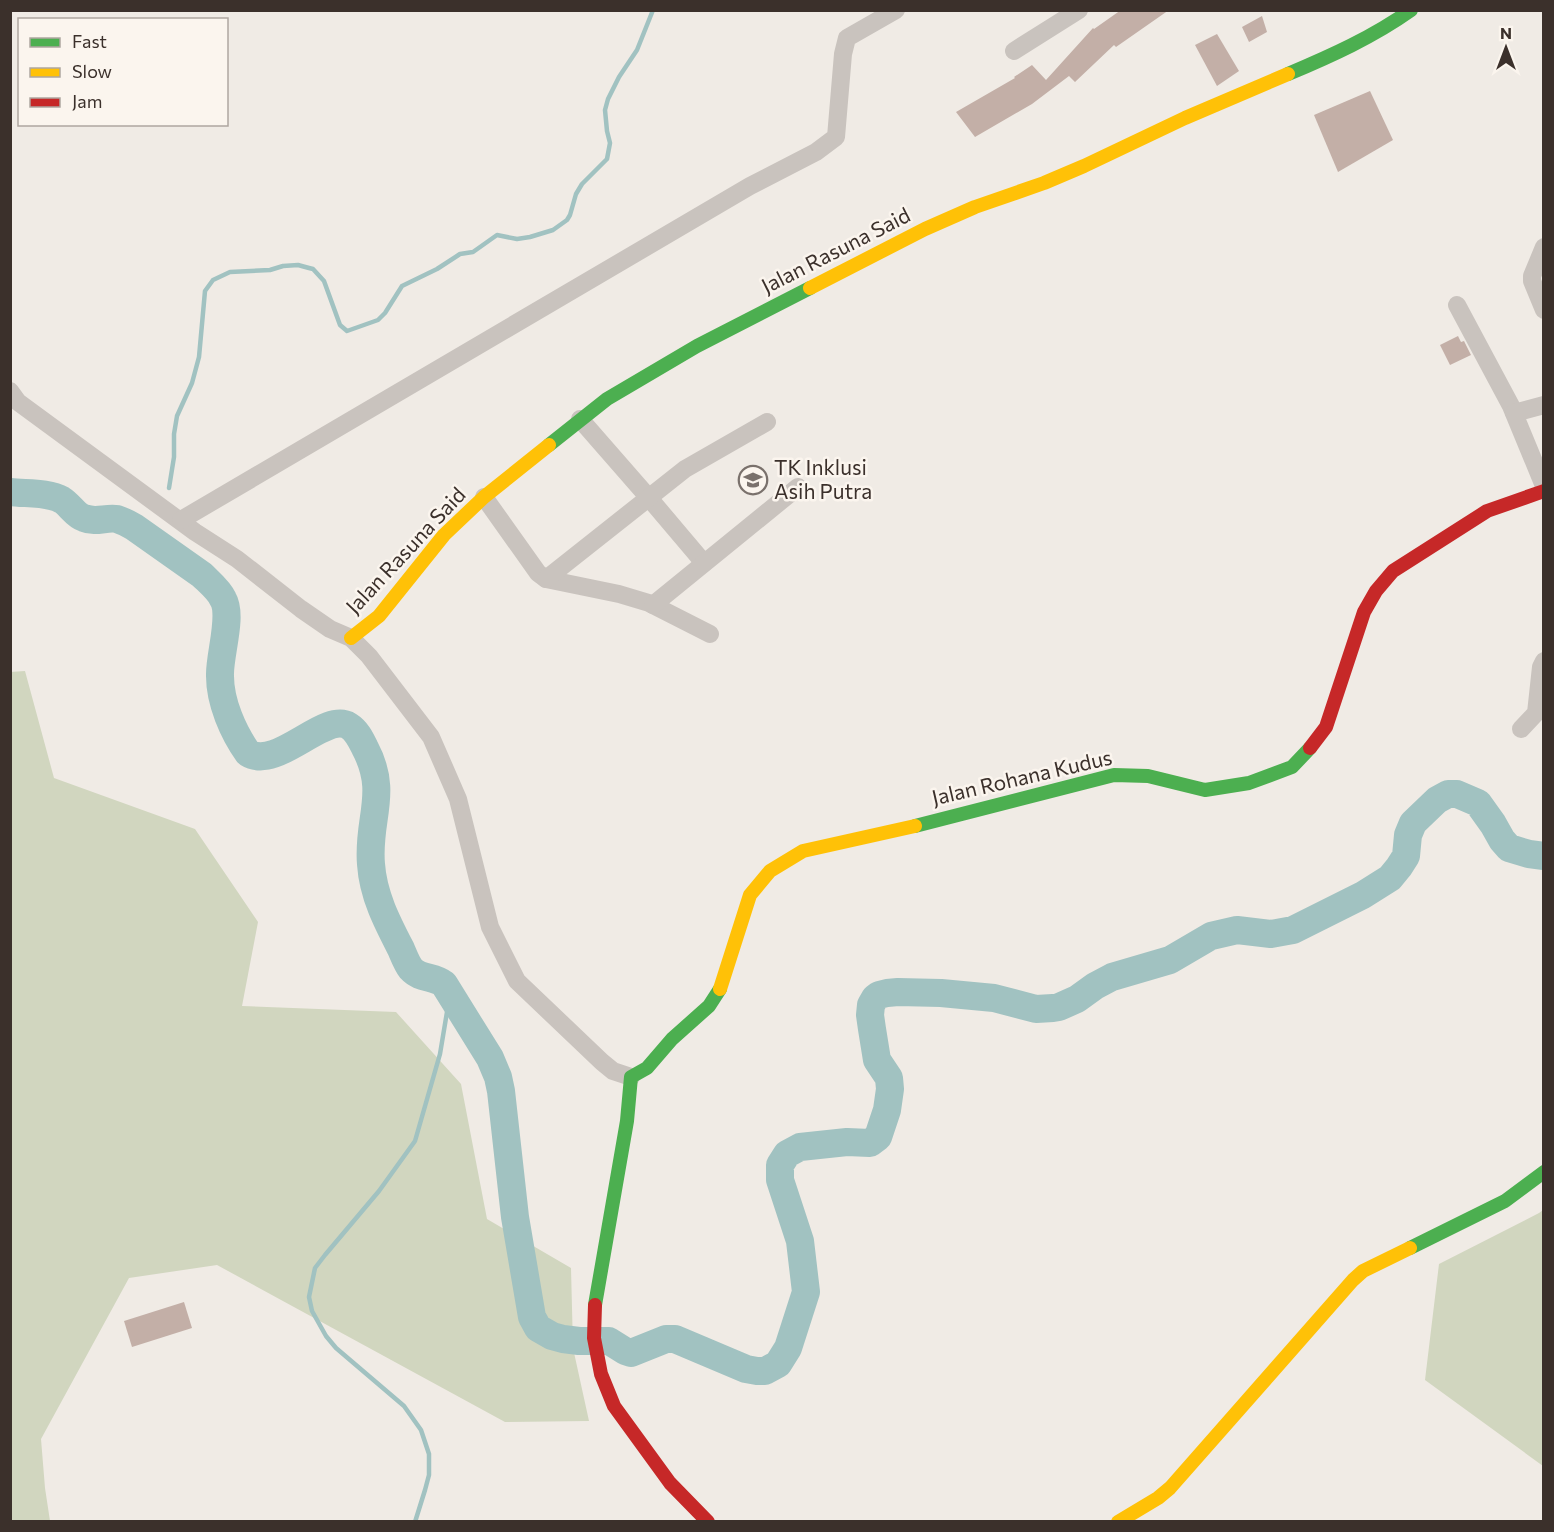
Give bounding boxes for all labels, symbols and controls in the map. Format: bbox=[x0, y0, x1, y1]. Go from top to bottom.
legend bbox=[18, 18, 228, 126]
north arrow bbox=[1476, 18, 1536, 78]
text: N bbox=[1500, 23, 1512, 42]
text: Fast bbox=[72, 30, 107, 52]
text: Slow bbox=[72, 60, 112, 82]
text: Jam bbox=[72, 90, 102, 112]
street label: Jalan Rasuna Said bbox=[757, 201, 914, 298]
place label: TK Inklusi Asih Putra bbox=[774, 454, 872, 503]
school or university icon: TK Inklusi Asih Putra bbox=[737, 464, 769, 496]
street label: Jalan Rasuna Said bbox=[340, 482, 470, 618]
street label: Jalan Rohana Kudus bbox=[929, 744, 1114, 809]

